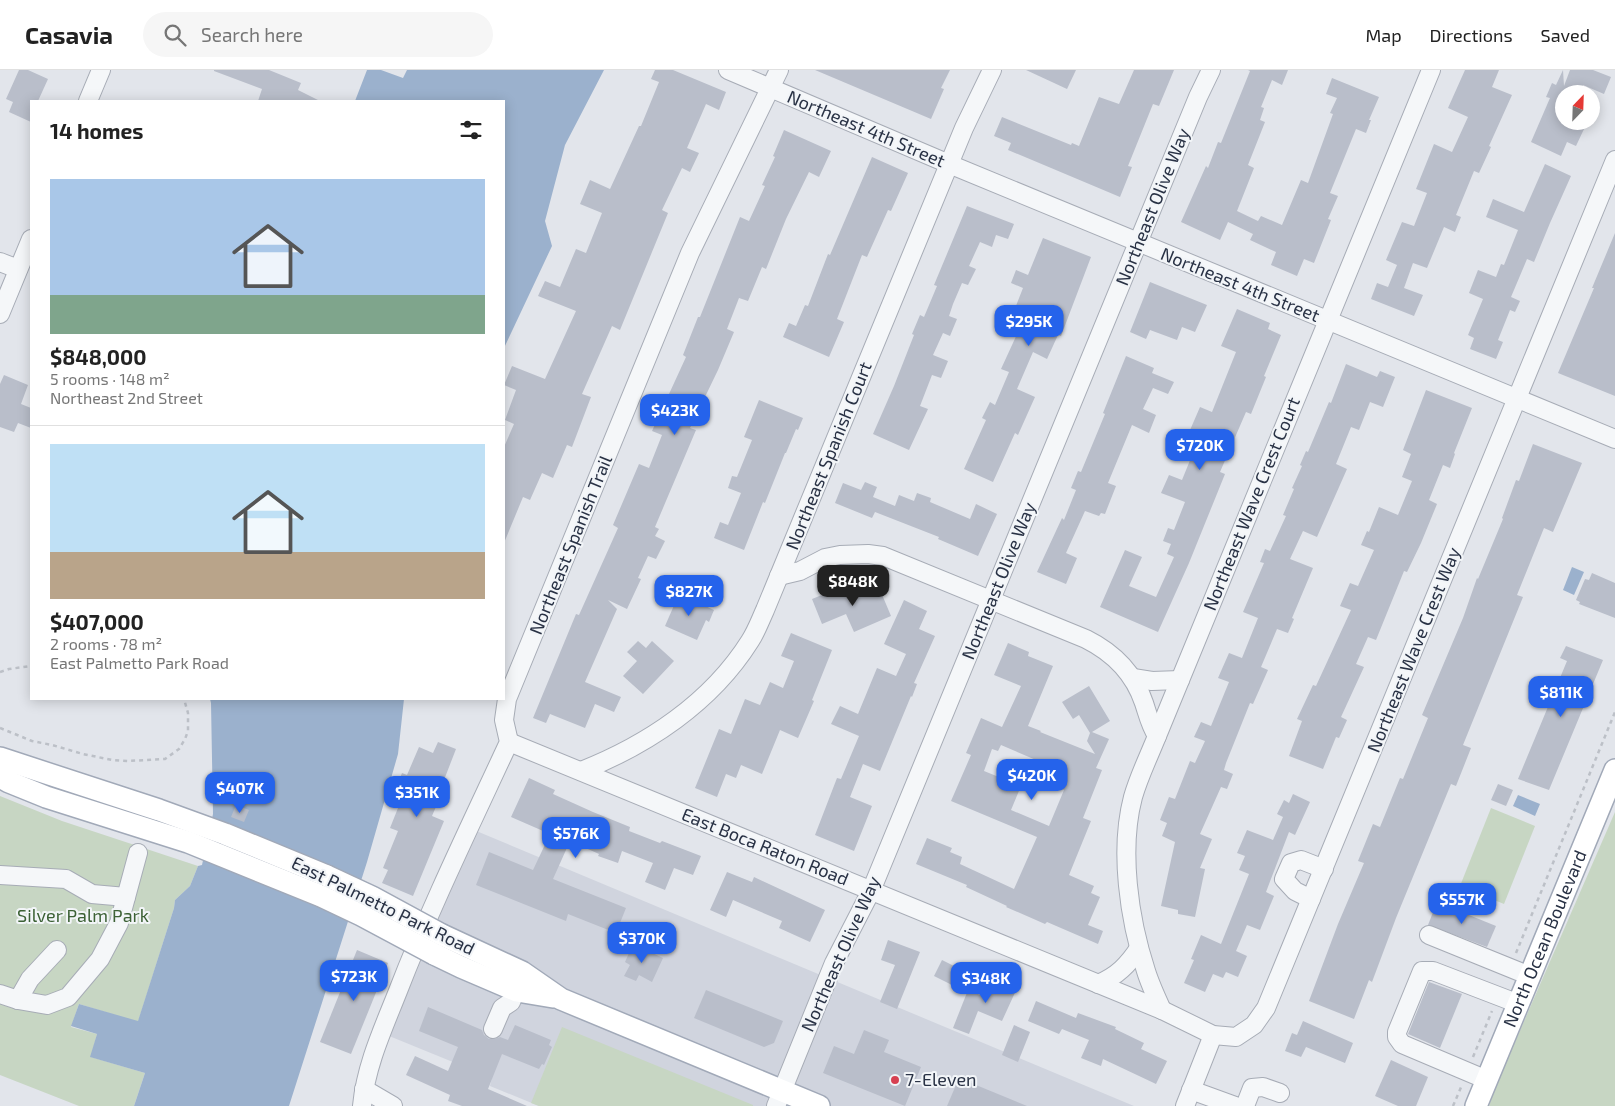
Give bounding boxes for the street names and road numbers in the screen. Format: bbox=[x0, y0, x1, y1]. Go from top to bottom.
street label: Northeast 4th Street bbox=[784, 85, 949, 171]
street label: Northeast Olive Way bbox=[1110, 124, 1194, 289]
street label: Northeast 4th Street bbox=[1158, 242, 1323, 326]
street label: Northeast Spanish Court bbox=[780, 358, 876, 553]
street label: Northeast Wave Crest Court bbox=[1198, 394, 1304, 614]
street label: Northeast Spanish Trail bbox=[524, 451, 616, 637]
street label: Northeast Olive Way bbox=[956, 498, 1040, 663]
street label: Northeast Wave Crest Way bbox=[1362, 543, 1465, 756]
street label: East Boca Raton Road bbox=[679, 803, 852, 890]
street label: North Ocean Boulevard bbox=[1498, 847, 1591, 1030]
street label: East Palmetto Park Road bbox=[288, 851, 479, 959]
street label: Northeast Olive Way bbox=[796, 872, 884, 1035]

